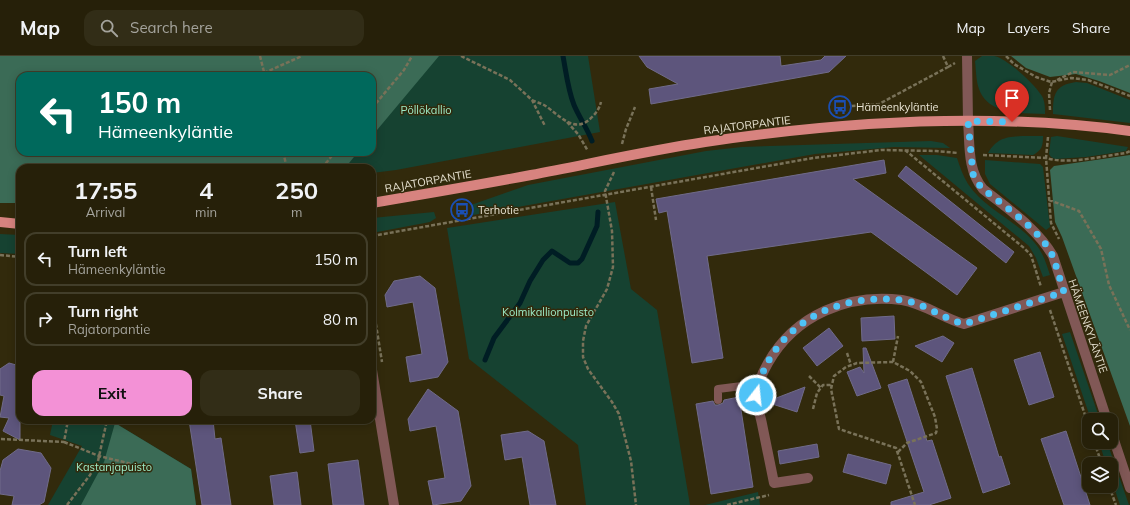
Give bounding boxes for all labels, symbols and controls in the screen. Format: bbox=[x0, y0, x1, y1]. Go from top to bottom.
search box bbox=[84, 10, 364, 46]
text: Map bbox=[20, 16, 60, 40]
icon: search bbox=[98, 17, 120, 39]
text: Search here bbox=[130, 18, 213, 37]
text: Map bbox=[956, 19, 985, 37]
text: Layers bbox=[1007, 19, 1050, 37]
text: Share bbox=[1072, 19, 1110, 37]
pin bbox=[995, 81, 1029, 122]
text: 150 m bbox=[98, 85, 181, 120]
icon: arrive bbox=[1001, 87, 1023, 109]
icon: left bbox=[32, 88, 84, 140]
bus stop icon: Hämeenkyläntie bbox=[827, 94, 853, 120]
place label: Hämeenkyläntie bbox=[856, 100, 939, 114]
park label: Pöllökallio bbox=[400, 103, 452, 117]
street label: RAJATORPANTIE bbox=[703, 113, 791, 137]
text: Hämeenkyläntie bbox=[98, 120, 233, 143]
street label: RAJATORPANTIE bbox=[384, 167, 472, 195]
text: 17:55 bbox=[74, 175, 137, 205]
text: 4 bbox=[199, 175, 213, 205]
text: 250 bbox=[275, 175, 318, 205]
bus stop icon: Terhotie bbox=[449, 197, 475, 223]
place label: Terhotie bbox=[478, 203, 519, 217]
text: Arrival bbox=[86, 204, 125, 220]
text: min bbox=[195, 204, 217, 220]
text: m bbox=[291, 204, 302, 220]
text: Turn left bbox=[68, 242, 127, 261]
icon: left bbox=[34, 248, 56, 270]
text: 150 m bbox=[314, 250, 358, 269]
text: Hämeenkyläntie bbox=[68, 261, 166, 277]
street label: HÄMEENKYLÄNTIE bbox=[1065, 277, 1111, 375]
text: Turn right bbox=[68, 302, 138, 321]
park label: Kolmikallionpuisto bbox=[502, 305, 594, 319]
icon: right bbox=[34, 308, 56, 330]
text: 80 m bbox=[323, 310, 358, 329]
text: Rajatorpantie bbox=[68, 321, 150, 337]
button: Exit bbox=[32, 370, 192, 416]
button: Share bbox=[200, 370, 360, 416]
position arrow bbox=[735, 374, 777, 416]
map controls bbox=[1082, 413, 1118, 493]
button: search bbox=[1082, 413, 1118, 449]
button: layers bbox=[1082, 457, 1118, 493]
park label: Kastanjapuisto bbox=[76, 460, 152, 474]

